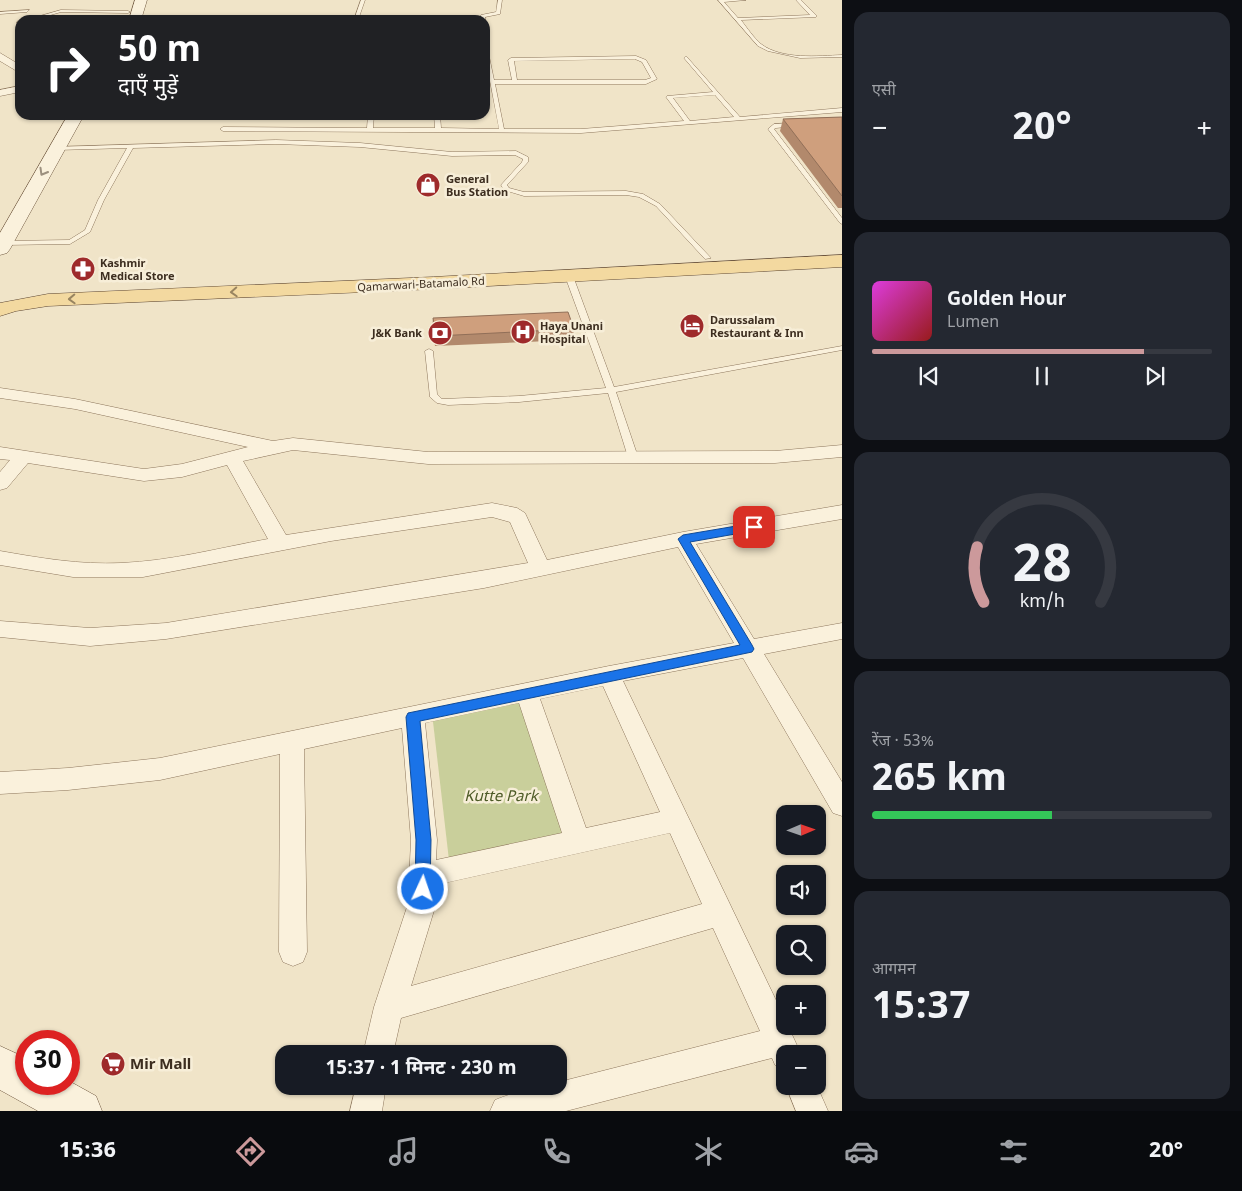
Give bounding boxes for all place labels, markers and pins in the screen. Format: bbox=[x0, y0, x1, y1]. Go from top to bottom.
shop icon: General Bus Station bbox=[415, 172, 441, 198]
place label: General Bus Station bbox=[446, 173, 508, 200]
pharmacy icon: Kashmir Medical Store bbox=[70, 256, 96, 282]
place label: Kashmir Medical Store bbox=[100, 257, 175, 284]
hotel icon: Darussalam Restaurant & Inn bbox=[679, 313, 705, 339]
place label: Darussalam Restaurant & Inn bbox=[710, 314, 804, 341]
hospital icon: Haya Unani Hospital bbox=[510, 319, 536, 345]
bank icon: J&K Bank bbox=[427, 320, 453, 346]
place label: Haya Unani Hospital bbox=[540, 320, 603, 347]
place label: J&K Bank bbox=[371, 327, 422, 341]
pin bbox=[733, 506, 775, 548]
supermarket icon: Mir Mall bbox=[100, 1051, 126, 1077]
place label: Mir Mall bbox=[130, 1056, 191, 1075]

